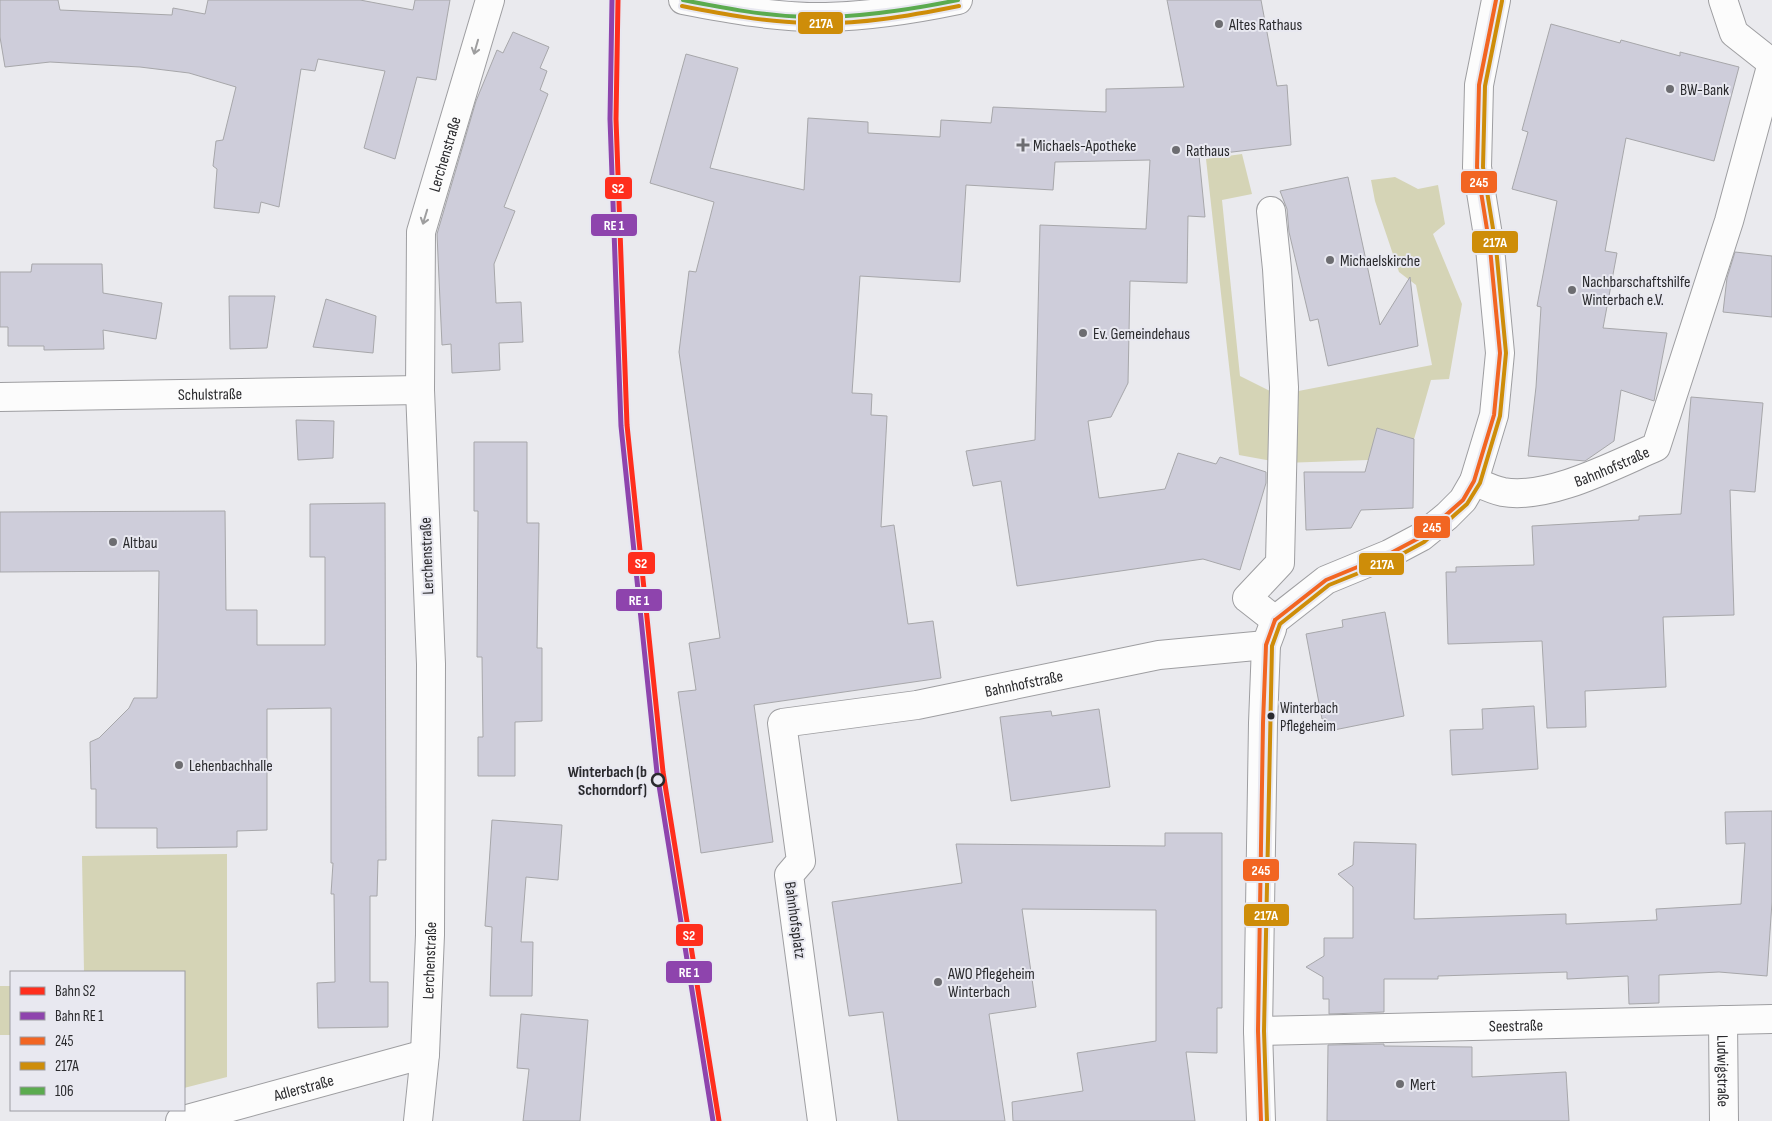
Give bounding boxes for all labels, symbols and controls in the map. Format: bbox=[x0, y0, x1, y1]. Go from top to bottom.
line badge: 217A bbox=[797, 11, 844, 35]
text: 217A bbox=[809, 15, 833, 32]
place label: Altes Rathaus bbox=[1228, 16, 1302, 35]
marker: Altes Rathaus bbox=[1213, 18, 1225, 30]
one-way arrow bbox=[470, 38, 480, 54]
place label: BW-Bank bbox=[1680, 81, 1729, 100]
marker: BW-Bank bbox=[1664, 83, 1676, 95]
street label: Lerchenstraße bbox=[425, 115, 466, 194]
place label: Michaels-Apotheke bbox=[1033, 137, 1136, 156]
marker: Michaels-Apotheke bbox=[1017, 139, 1029, 151]
place label: Rathaus bbox=[1186, 142, 1230, 161]
marker: Rathaus bbox=[1170, 144, 1182, 156]
line badge: 245 bbox=[1460, 170, 1498, 194]
text: 245 bbox=[1470, 174, 1488, 191]
line badge: S2 bbox=[604, 176, 633, 200]
text: S2 bbox=[612, 180, 624, 197]
one-way arrow bbox=[419, 209, 429, 225]
line badge: RE 1 bbox=[590, 213, 638, 237]
text: RE 1 bbox=[604, 217, 625, 234]
line badge: 217A bbox=[1471, 230, 1519, 254]
text: 217A bbox=[1483, 234, 1507, 251]
place label: Michaelskirche bbox=[1340, 252, 1420, 271]
marker: Michaelskirche bbox=[1324, 254, 1336, 266]
place label: Nachbarschaftshilfe Winterbach e.V. bbox=[1582, 273, 1690, 310]
marker: Nachbarschaftshilfe Winterbach e.V. bbox=[1566, 284, 1578, 296]
place label: Ev. Gemeindehaus bbox=[1093, 325, 1190, 344]
marker: Ev. Gemeindehaus bbox=[1077, 327, 1089, 339]
street label: Schulstraße bbox=[178, 385, 242, 405]
street label: Bahnhofstraße bbox=[1572, 443, 1653, 492]
line badge: 245 bbox=[1413, 515, 1451, 539]
street label: Lerchenstraße bbox=[417, 517, 438, 595]
text: 245 bbox=[1423, 519, 1441, 536]
place label: Altbau bbox=[122, 534, 157, 553]
marker: Altbau bbox=[107, 536, 119, 548]
line badge: S2 bbox=[627, 551, 656, 575]
line badge: 217A bbox=[1358, 552, 1405, 576]
text: S2 bbox=[635, 555, 647, 572]
text: 217A bbox=[1370, 556, 1394, 573]
line badge: RE 1 bbox=[615, 588, 663, 612]
text: RE 1 bbox=[629, 592, 650, 609]
street label: Bahnhofstraße bbox=[983, 667, 1065, 702]
place label: Winterbach Pflegeheim bbox=[1280, 699, 1338, 736]
marker: Winterbach Pflegeheim bbox=[1266, 711, 1276, 721]
place label: Lehenbachhalle bbox=[189, 757, 273, 776]
marker: Lehenbachhalle bbox=[173, 759, 185, 771]
place label: Winterbach (b Schorndorf) bbox=[568, 763, 647, 800]
marker: Winterbach (b Schorndorf) bbox=[651, 773, 665, 787]
line badge: 245 bbox=[1242, 858, 1280, 882]
text: 245 bbox=[1252, 862, 1270, 879]
street label: Bahnhofsplatz bbox=[780, 881, 809, 960]
line badge: 217A bbox=[1243, 903, 1290, 927]
text: 217A bbox=[1254, 907, 1278, 924]
street label: Lerchenstraße bbox=[419, 922, 441, 1000]
line badge: S2 bbox=[675, 923, 704, 947]
text: S2 bbox=[683, 927, 695, 944]
line badge: RE 1 bbox=[665, 960, 713, 984]
text: RE 1 bbox=[679, 964, 700, 981]
place label: AWO Pflegeheim Winterbach bbox=[947, 965, 1035, 1002]
legend bbox=[10, 971, 185, 1111]
marker: AWO Pflegeheim Winterbach bbox=[932, 976, 944, 988]
text: Bahn S2 bbox=[55, 982, 95, 1001]
text: Bahn RE 1 bbox=[55, 1007, 104, 1026]
street label: Seestraße bbox=[1489, 1016, 1543, 1037]
text: 245 bbox=[55, 1032, 73, 1051]
street label: Ludwigstraße bbox=[1712, 1035, 1732, 1107]
text: 217A bbox=[55, 1057, 79, 1076]
street label: Adlerstraße bbox=[271, 1071, 336, 1106]
place label: Mert bbox=[1410, 1076, 1436, 1095]
marker: Mert bbox=[1394, 1078, 1406, 1090]
text: 106 bbox=[55, 1082, 74, 1101]

